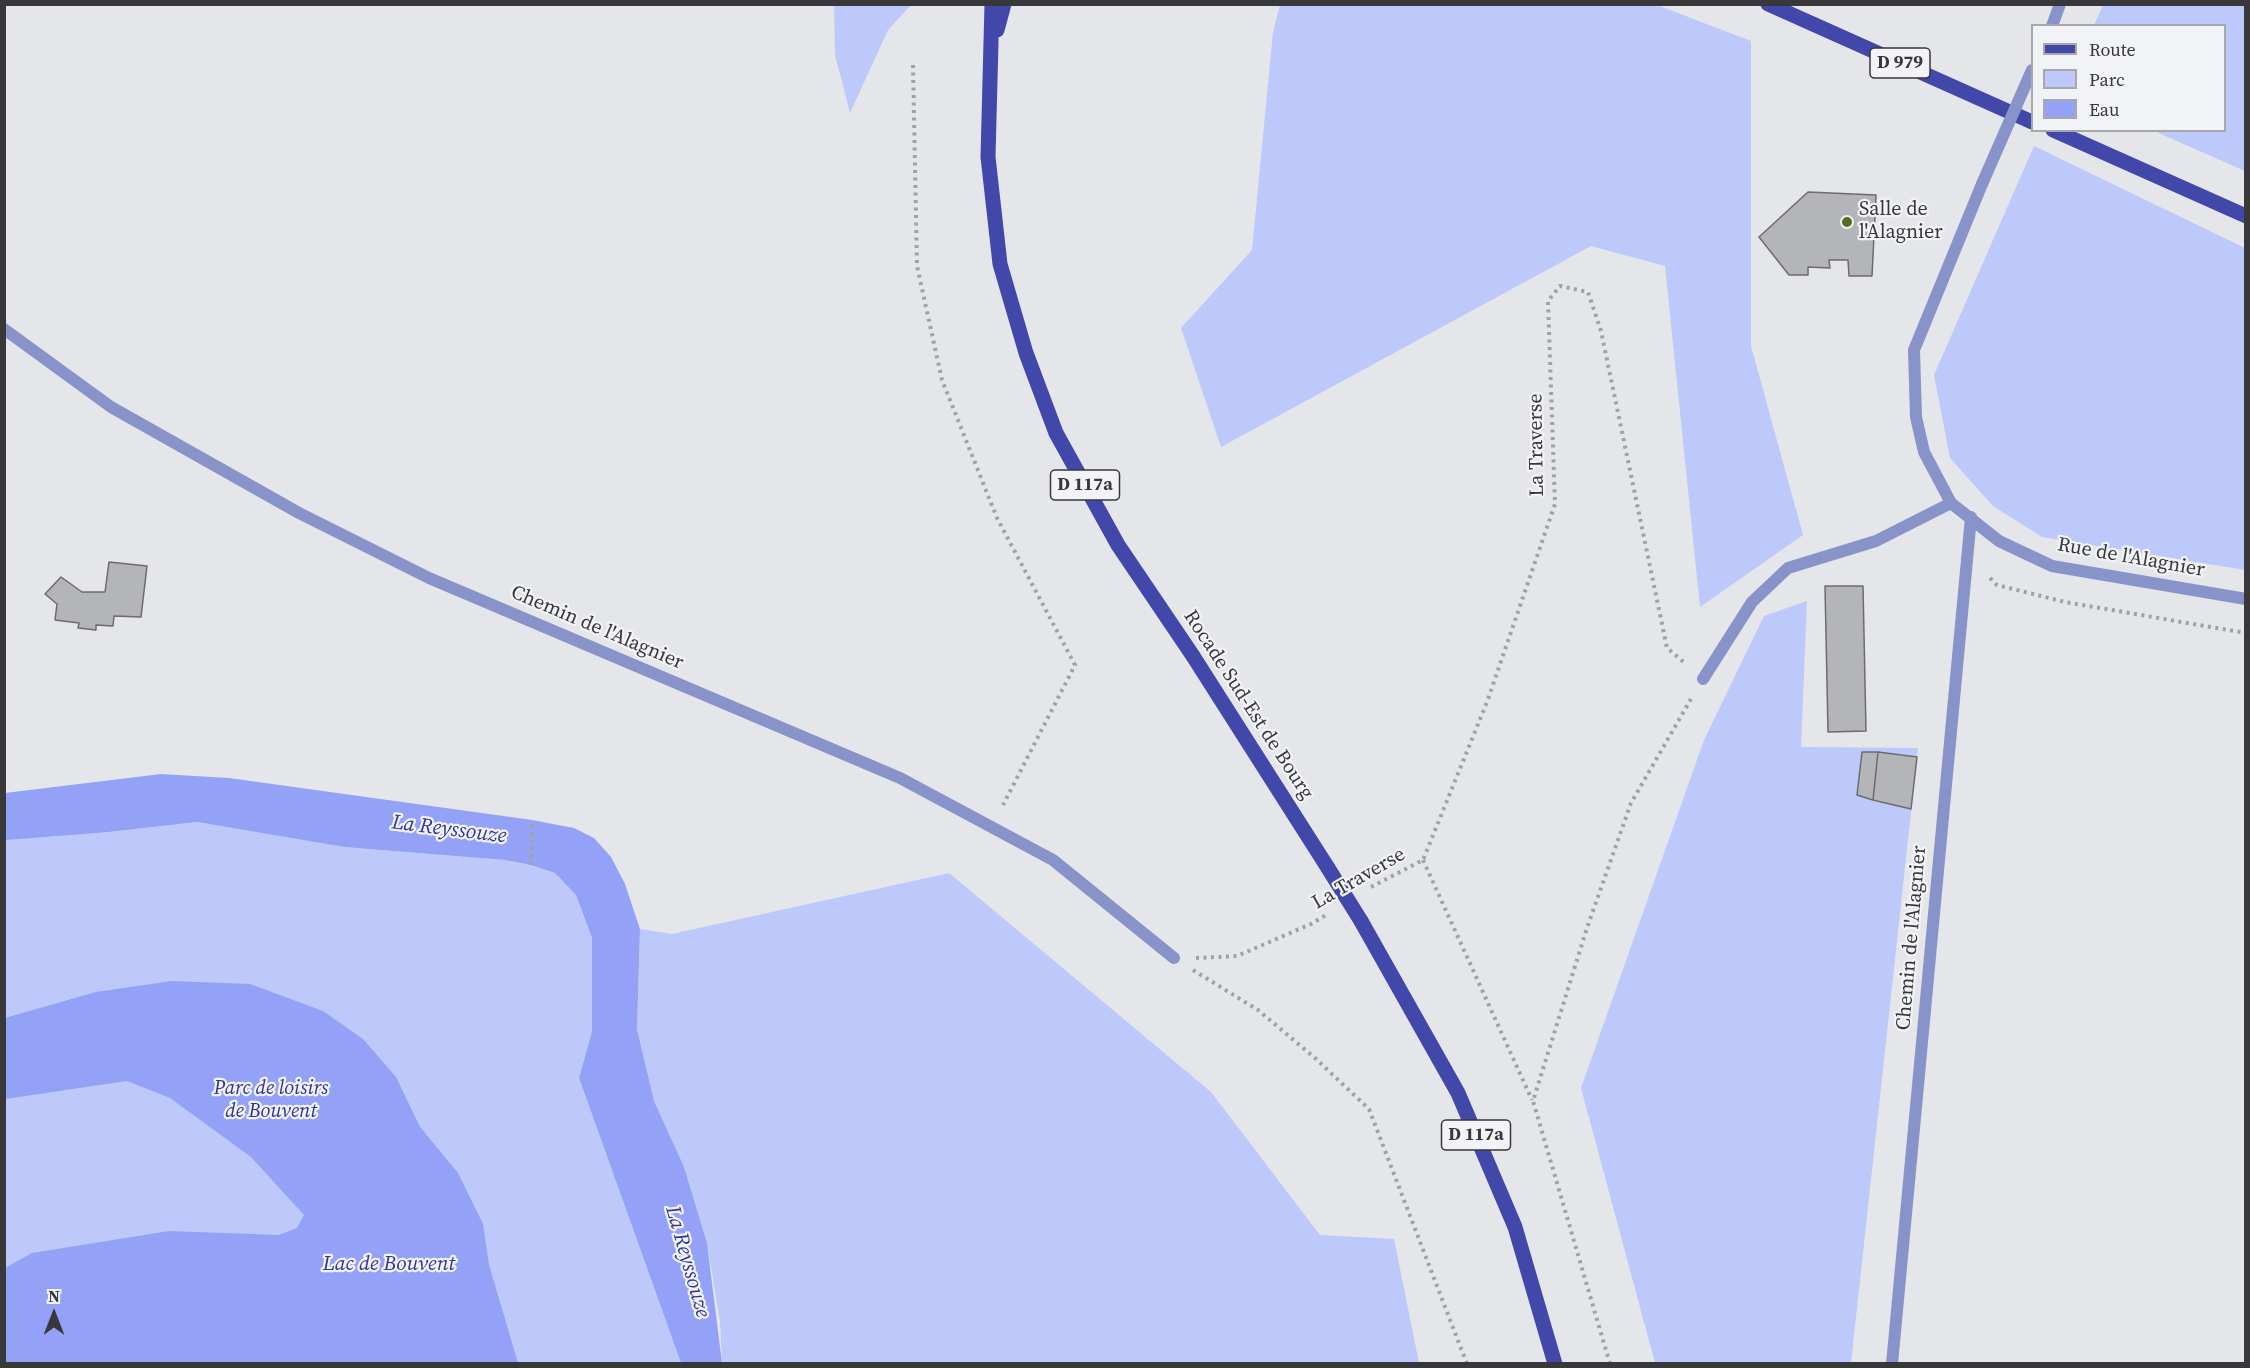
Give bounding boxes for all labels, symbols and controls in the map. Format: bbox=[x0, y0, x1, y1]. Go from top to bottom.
legend bbox=[2031, 24, 2226, 132]
text: Route bbox=[2089, 37, 2136, 62]
road number: D 979 bbox=[1870, 48, 1930, 78]
text: Parc bbox=[2089, 67, 2125, 92]
text: Eau bbox=[2089, 97, 2120, 122]
place label: Salle de l'Alagnier bbox=[1859, 198, 1943, 245]
marker: Salle de l'Alagnier bbox=[1840, 215, 1854, 229]
street label: La Traverse bbox=[1524, 393, 1550, 497]
road number: D 117a bbox=[1050, 470, 1120, 500]
street label: Rue de l'Alagnier bbox=[2056, 533, 2206, 583]
street label: Chemin de l'Alagnier bbox=[507, 581, 687, 675]
street label: Rocade Sud-Est de Bourg bbox=[1178, 606, 1318, 804]
water label: La Reyssouze bbox=[390, 810, 508, 850]
street label: La Traverse bbox=[1308, 843, 1410, 915]
street label: Chemin de l'Alagnier bbox=[1892, 845, 1932, 1031]
park label: Parc de loisirs de Bouvent bbox=[214, 1077, 328, 1124]
road number: D 117a bbox=[1442, 1120, 1510, 1150]
water label: La Reyssouze bbox=[659, 1203, 715, 1321]
water label: Lac de Bouvent bbox=[323, 1252, 455, 1278]
north arrow bbox=[24, 1284, 84, 1344]
text: N bbox=[48, 1285, 60, 1307]

